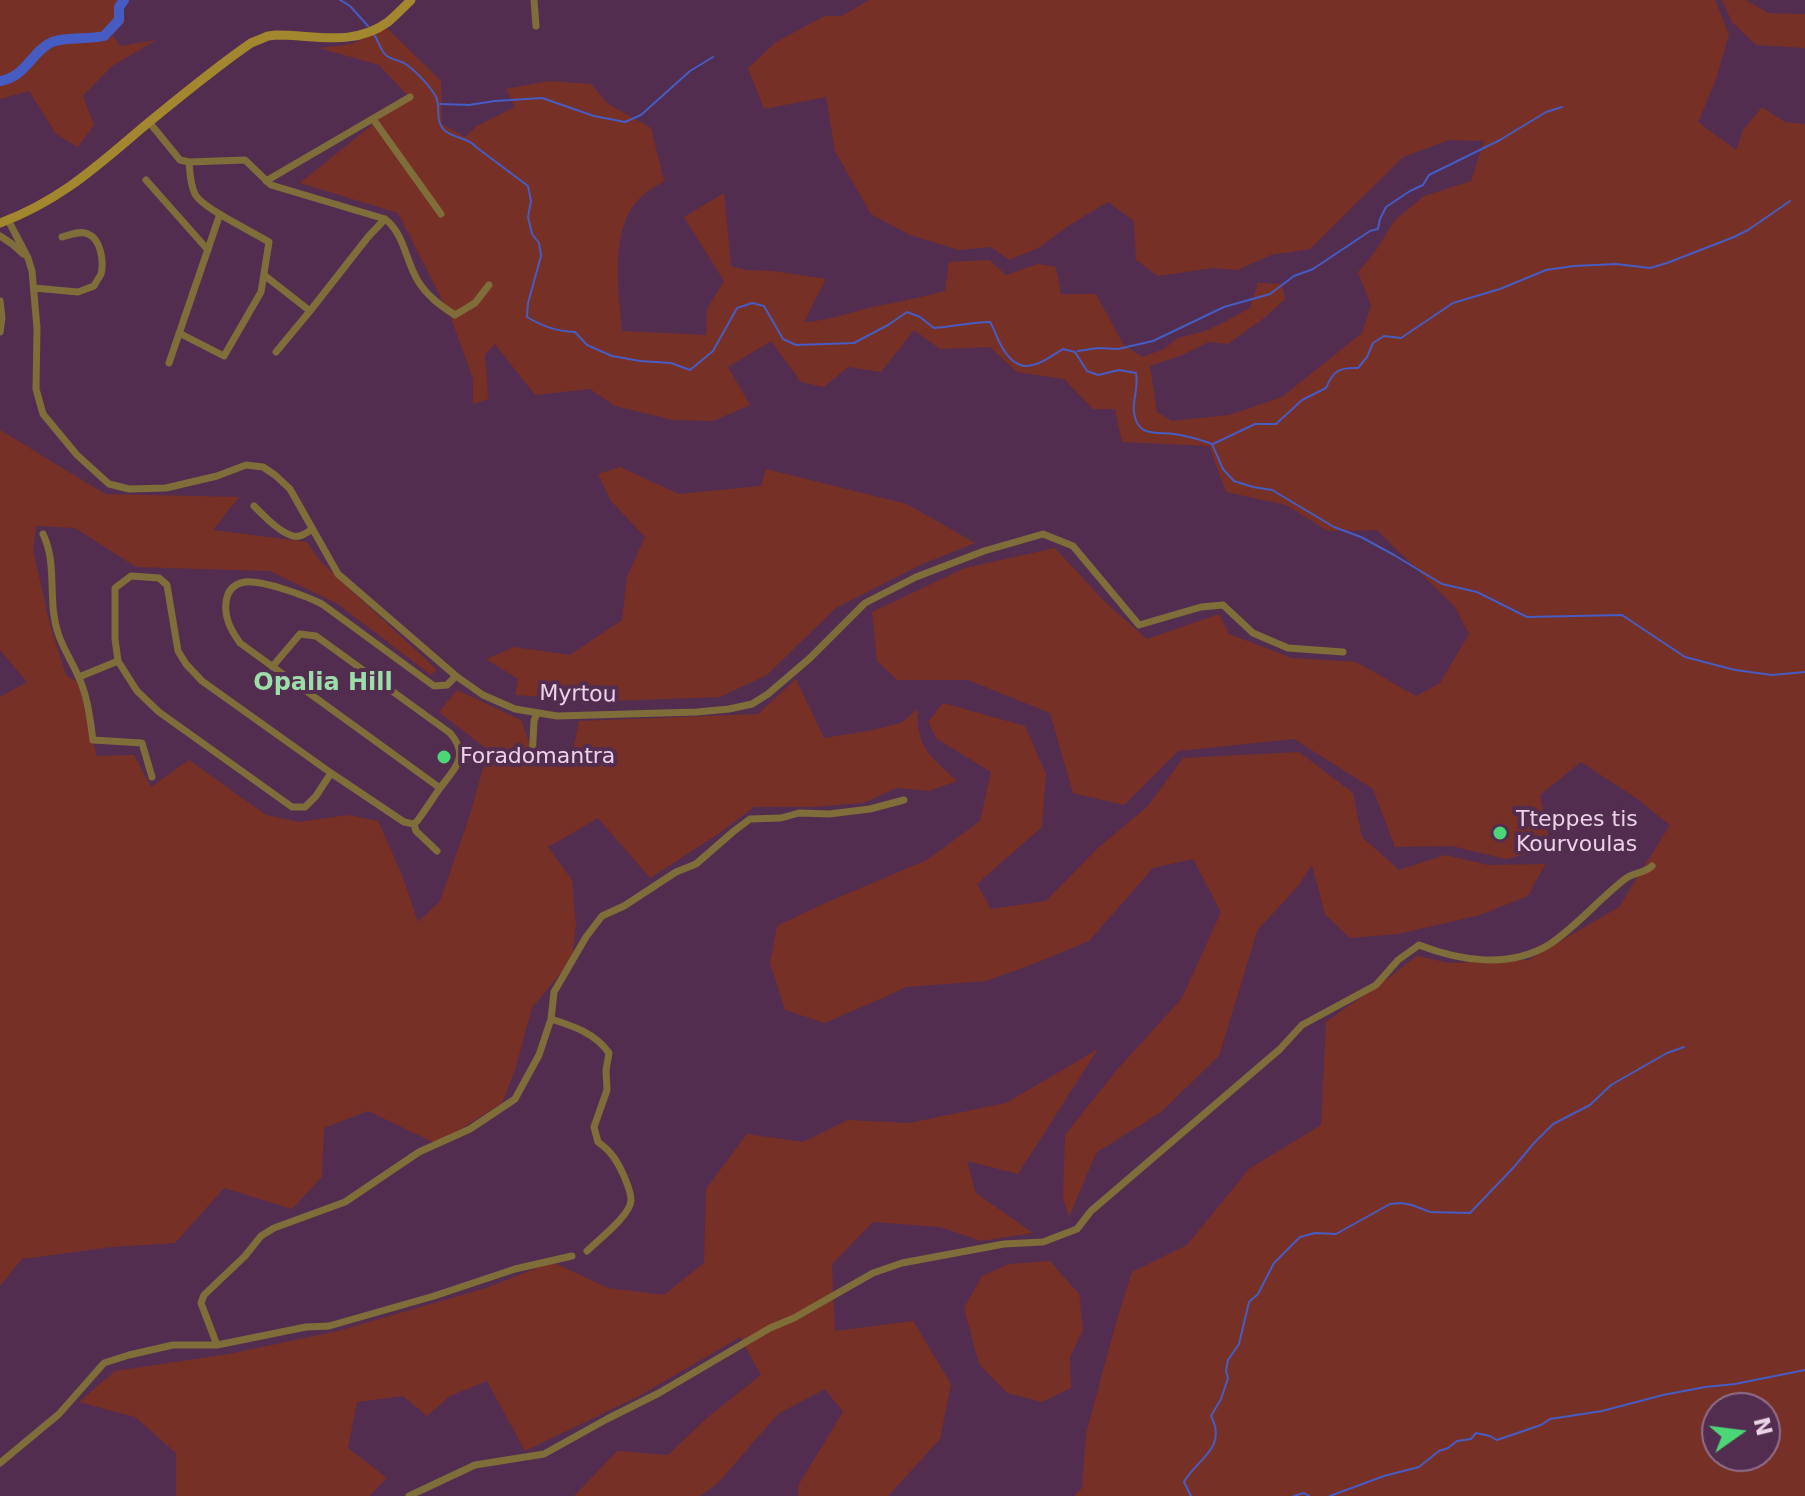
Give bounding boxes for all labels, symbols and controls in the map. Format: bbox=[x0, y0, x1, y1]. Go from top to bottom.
district label: Opalia Hill bbox=[253, 670, 393, 698]
street label: Myrtou bbox=[539, 681, 617, 709]
place label: Foradomantra bbox=[460, 744, 615, 770]
marker: Foradomantra bbox=[435, 748, 453, 766]
place label: Tteppes tis Kourvoulas bbox=[1516, 807, 1638, 858]
marker: Tteppes tis Kourvoulas bbox=[1491, 824, 1509, 842]
north arrow bbox=[1701, 1392, 1781, 1472]
text: N bbox=[1748, 1415, 1777, 1439]

